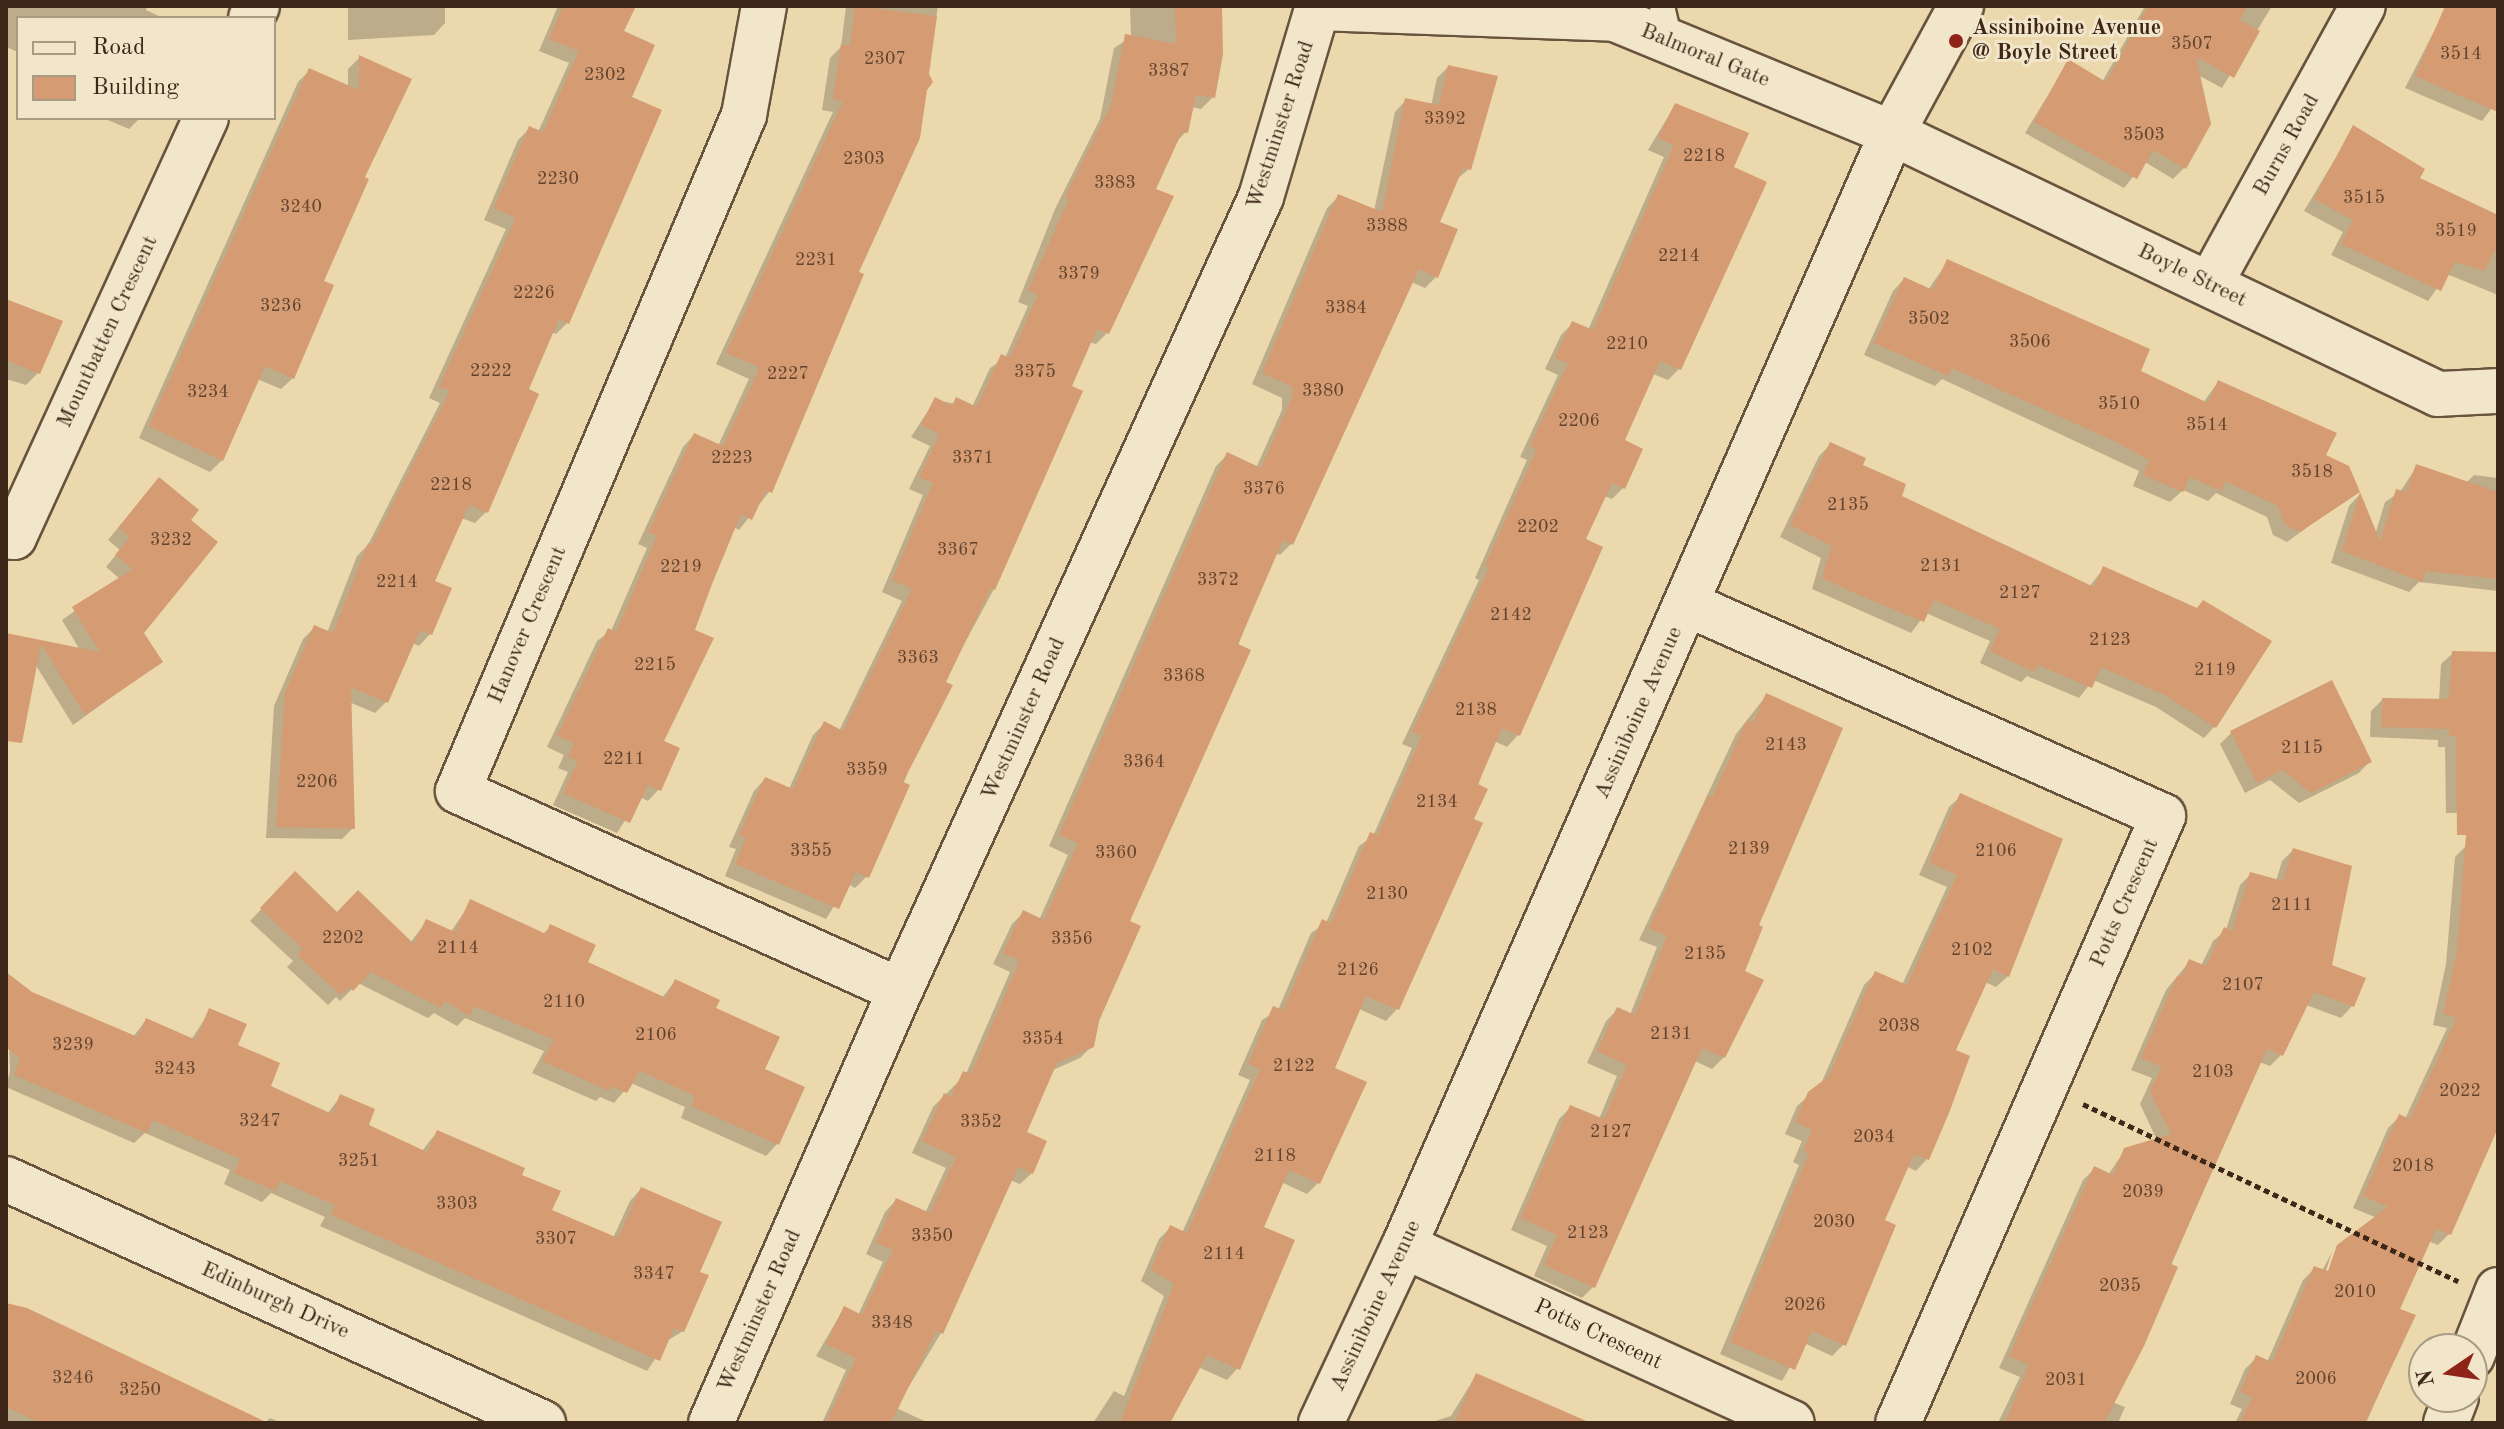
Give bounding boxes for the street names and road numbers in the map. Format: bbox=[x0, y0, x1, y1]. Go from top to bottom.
street label: Balmoral Gate bbox=[1637, 18, 1773, 94]
street label: Westminster Road bbox=[1241, 37, 1321, 213]
street label: Burns Road bbox=[2248, 89, 2326, 201]
street label: Mountbatten Crescent bbox=[52, 232, 164, 432]
street label: Boyle Street bbox=[2133, 238, 2251, 314]
street label: Hanover Crescent bbox=[483, 542, 573, 708]
street label: Assiniboine Avenue bbox=[1589, 623, 1689, 803]
street label: Westminster Road bbox=[976, 633, 1072, 805]
street label: Potts Crescent bbox=[2085, 834, 2165, 972]
street label: Assiniboine Avenue bbox=[1325, 1216, 1427, 1396]
street label: Westminster Road bbox=[712, 1225, 808, 1397]
street label: Edinburgh Drive bbox=[197, 1257, 353, 1345]
street label: Potts Crescent bbox=[1530, 1294, 1666, 1376]

